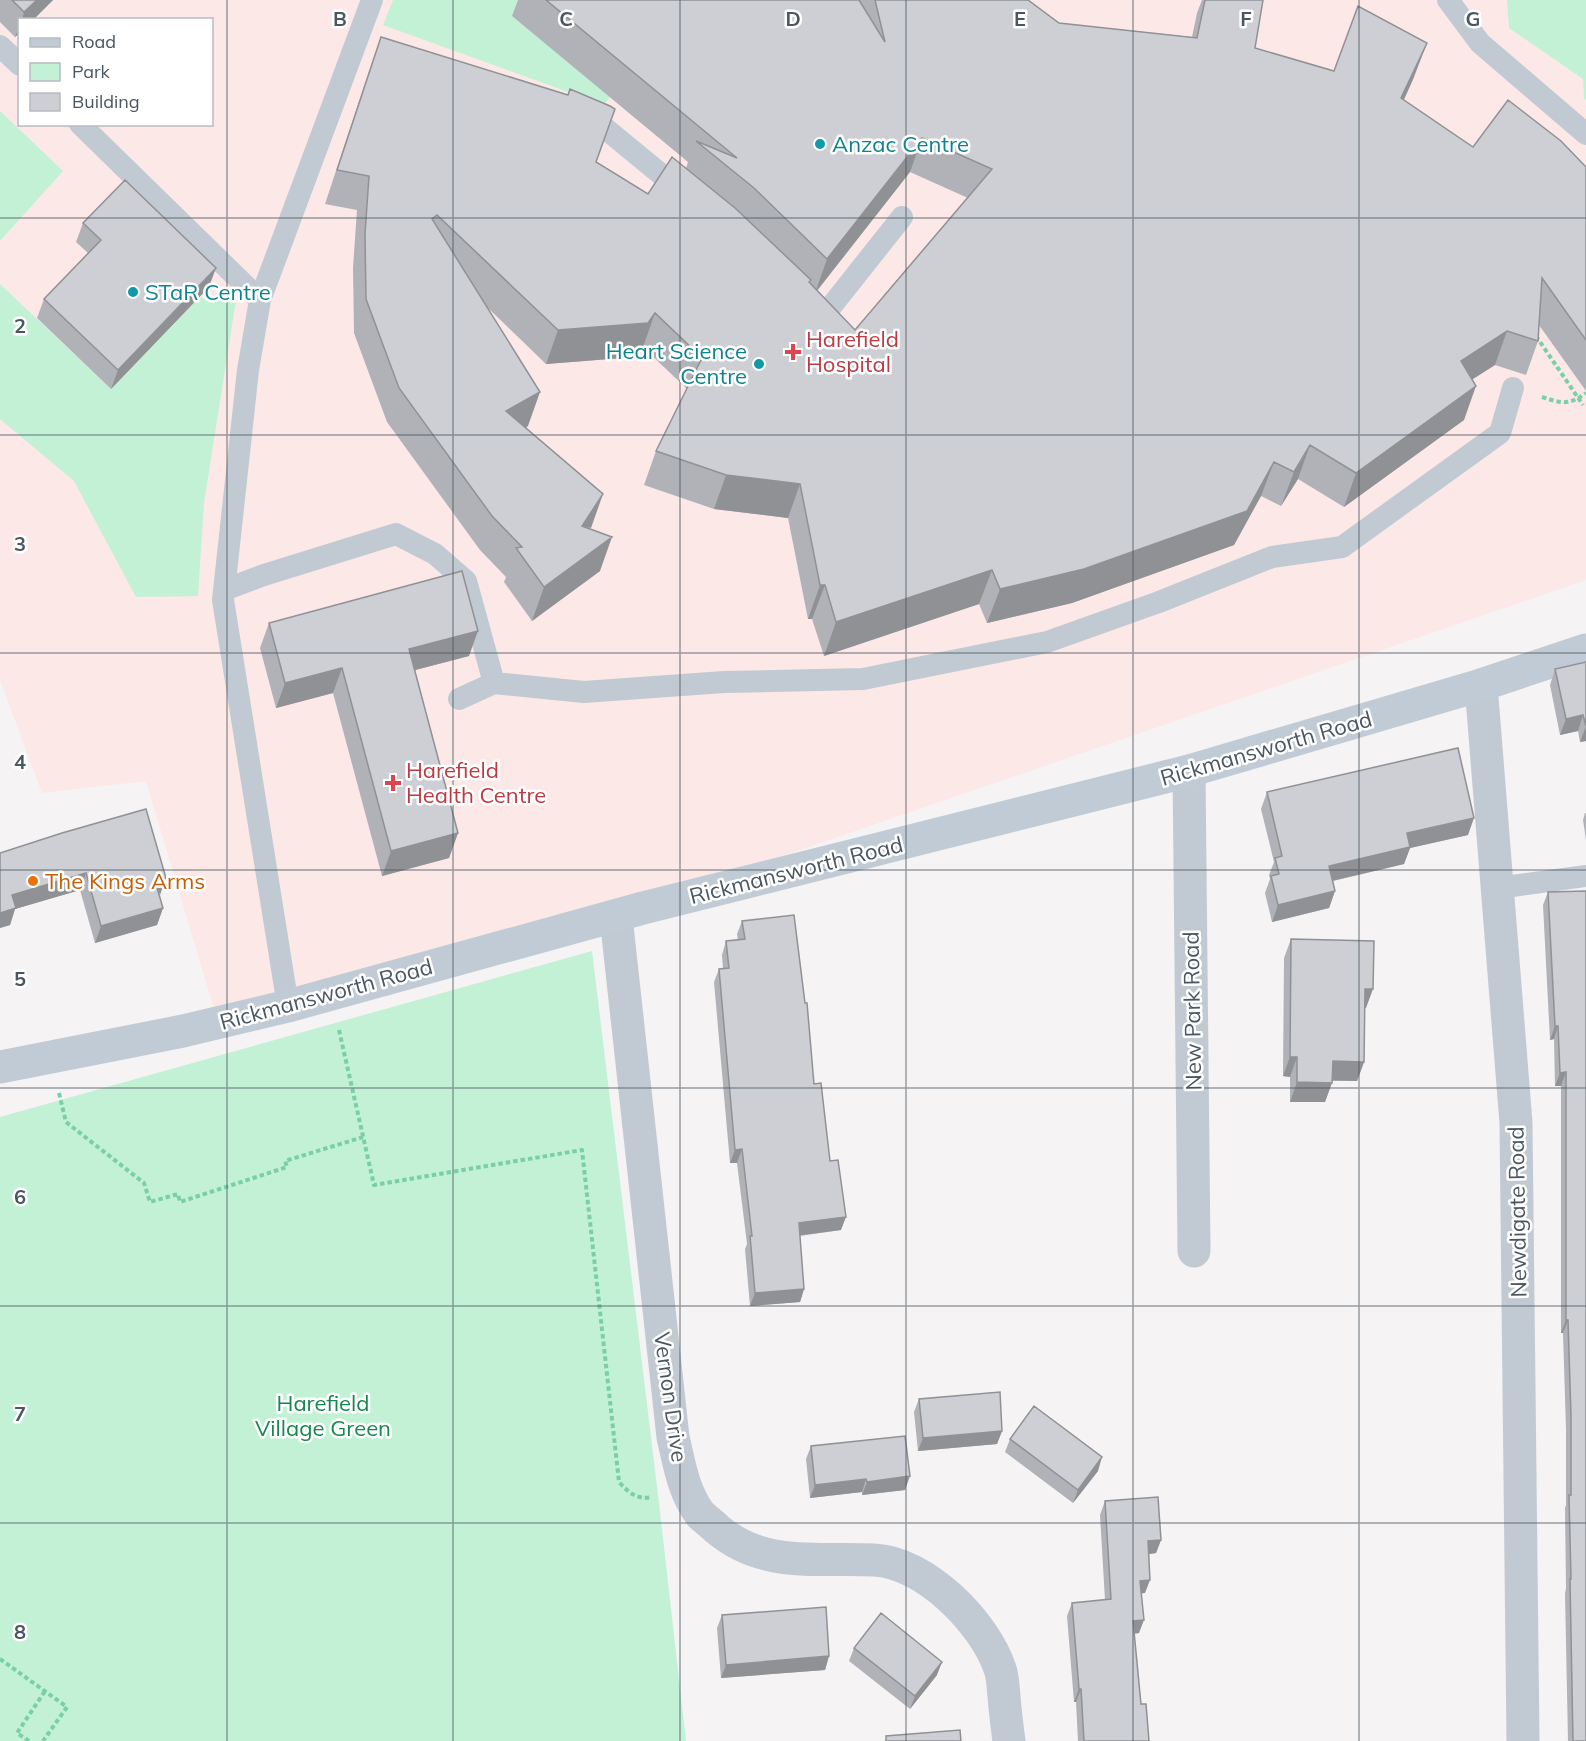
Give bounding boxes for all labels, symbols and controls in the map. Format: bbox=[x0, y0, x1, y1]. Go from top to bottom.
text: B bbox=[333, 6, 347, 31]
text: C bbox=[559, 6, 573, 31]
text: D bbox=[785, 6, 801, 31]
text: E bbox=[1014, 6, 1026, 31]
text: F bbox=[1240, 6, 1252, 31]
text: G bbox=[1466, 6, 1480, 31]
legend bbox=[18, 18, 213, 126]
text: Road bbox=[72, 30, 116, 53]
text: Park bbox=[72, 60, 111, 83]
text: Building bbox=[72, 90, 140, 113]
place label: Anzac Centre bbox=[832, 130, 969, 158]
marker: Anzac Centre bbox=[813, 137, 827, 151]
place label: STaR Centre bbox=[145, 278, 271, 306]
marker: STaR Centre bbox=[126, 285, 140, 299]
text: 2 bbox=[14, 313, 26, 338]
place label: Harefield Hospital bbox=[806, 325, 899, 378]
place label: Heart Science Centre bbox=[606, 337, 747, 390]
marker: Harefield Hospital bbox=[784, 343, 802, 361]
marker: Heart Science Centre bbox=[752, 357, 766, 371]
text: 3 bbox=[14, 531, 26, 556]
street label: Rickmansworth Road bbox=[1157, 704, 1375, 792]
text: 4 bbox=[14, 749, 26, 774]
place label: Harefield Health Centre bbox=[406, 756, 546, 809]
marker: Harefield Health Centre bbox=[384, 774, 402, 792]
street label: Rickmansworth Road bbox=[686, 830, 906, 910]
place label: The Kings Arms bbox=[45, 867, 205, 895]
marker: The Kings Arms bbox=[26, 874, 40, 888]
street label: New Park Road bbox=[1177, 931, 1207, 1091]
street label: Rickmansworth Road bbox=[217, 952, 435, 1036]
text: 5 bbox=[14, 966, 26, 991]
street label: Newdigate Road bbox=[1502, 1126, 1532, 1298]
text: 6 bbox=[14, 1184, 26, 1209]
street label: Vernon Drive bbox=[648, 1330, 694, 1464]
park label: Harefield Village Green bbox=[255, 1389, 391, 1442]
text: 7 bbox=[14, 1401, 26, 1426]
text: 8 bbox=[14, 1619, 26, 1644]

